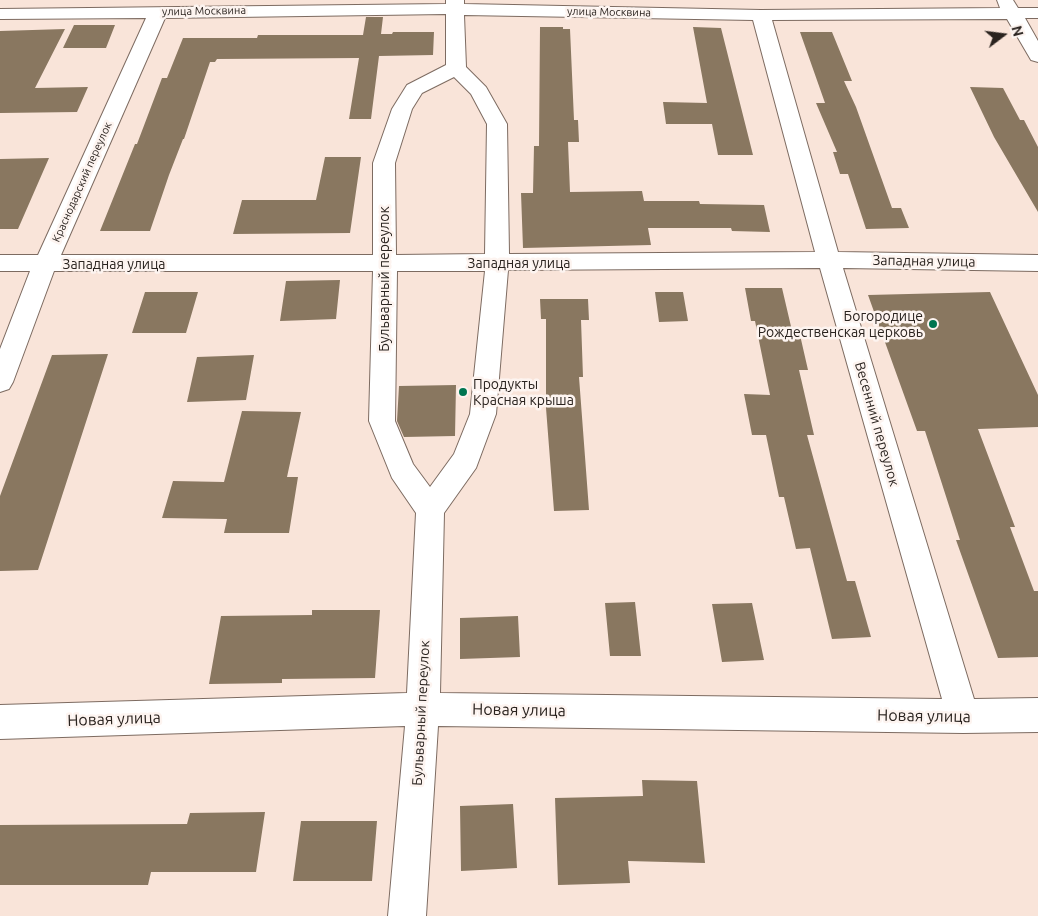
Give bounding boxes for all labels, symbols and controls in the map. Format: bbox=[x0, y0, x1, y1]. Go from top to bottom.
street label: улица Москвина bbox=[162, 4, 246, 18]
street label: улица Москвина bbox=[567, 5, 651, 19]
north arrow bbox=[978, 10, 1028, 60]
text: N bbox=[1008, 24, 1027, 38]
street label: Краснодарский переулок bbox=[49, 120, 115, 244]
street label: Бульварный переулок bbox=[376, 206, 392, 352]
street label: Западная улица bbox=[872, 252, 976, 270]
street label: Западная улица bbox=[468, 255, 570, 271]
street label: Западная улица bbox=[63, 256, 165, 272]
place label: Богородице Рождественская церковь bbox=[758, 308, 923, 341]
marker: Богородице Рождественская церковь bbox=[927, 318, 939, 330]
street label: Весенний переулок bbox=[851, 360, 903, 488]
place label: Продукты Красная крыша bbox=[473, 376, 574, 408]
marker: Продукты Красная крыша bbox=[457, 386, 469, 398]
street label: Бульварный переулок bbox=[409, 640, 433, 786]
street label: Новая улица bbox=[472, 700, 566, 720]
street label: Новая улица bbox=[877, 706, 971, 726]
street label: Новая улица bbox=[67, 708, 161, 730]

